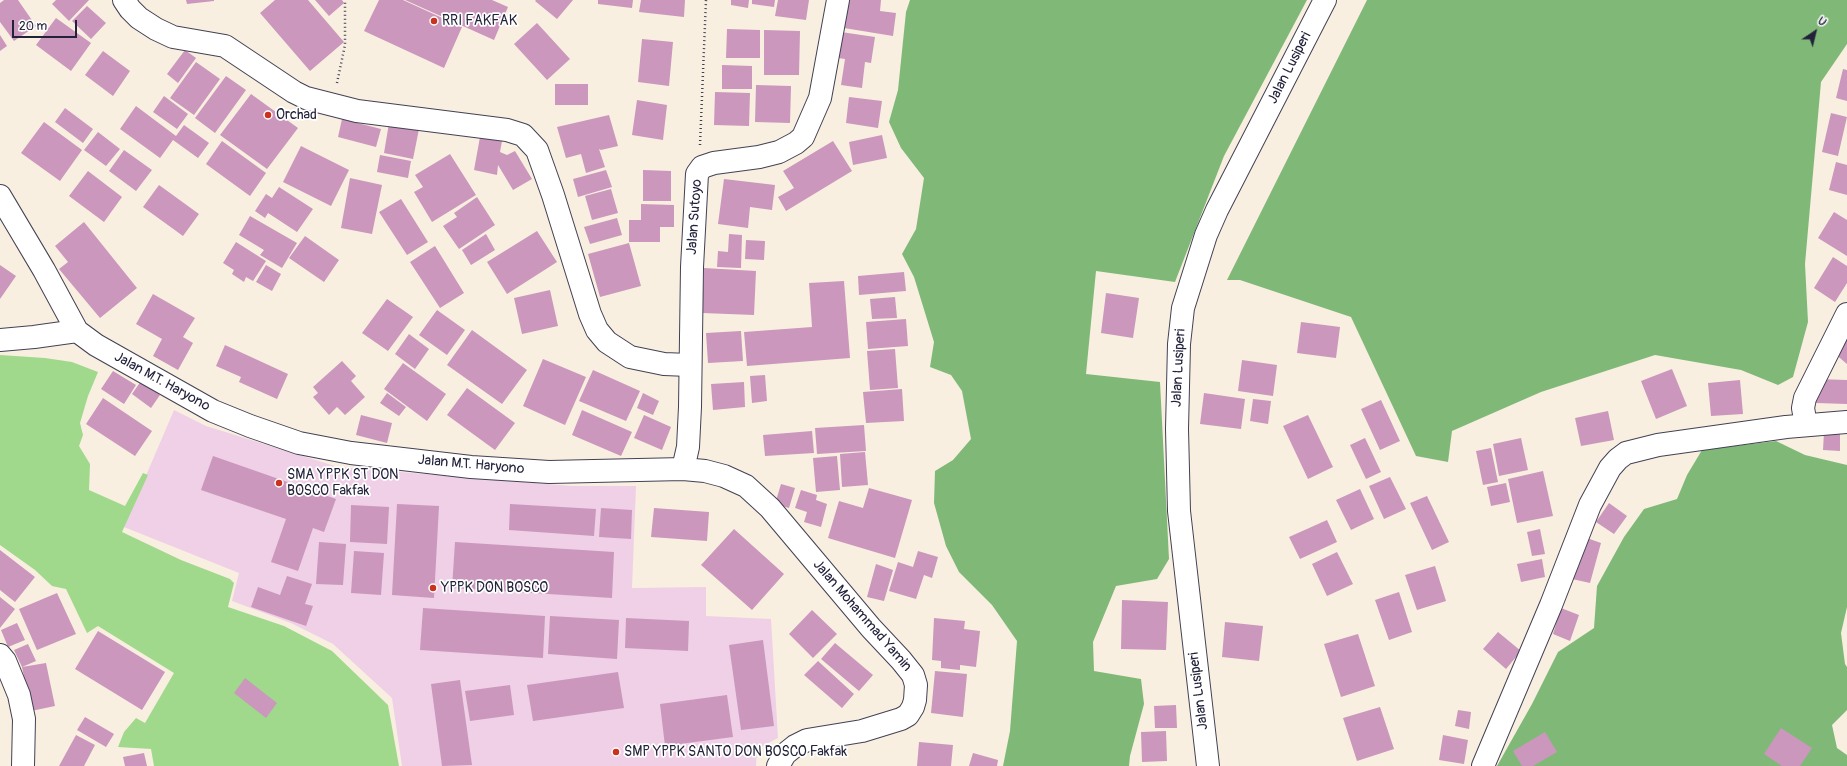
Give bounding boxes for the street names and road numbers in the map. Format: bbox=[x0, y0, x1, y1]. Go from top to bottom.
street label: Jalan Lusiperi bbox=[1265, 29, 1315, 107]
street label: Jalan Sutoyo bbox=[684, 179, 706, 255]
street label: Jalan Lusiperi bbox=[1169, 328, 1189, 408]
street label: Jalan M.T. Haryono bbox=[111, 349, 213, 415]
street label: Jalan M.T. Haryono bbox=[417, 452, 525, 478]
street label: Jalan Mohammad Yamin bbox=[809, 557, 915, 675]
street label: Jalan Lusiperi bbox=[1186, 651, 1212, 731]

